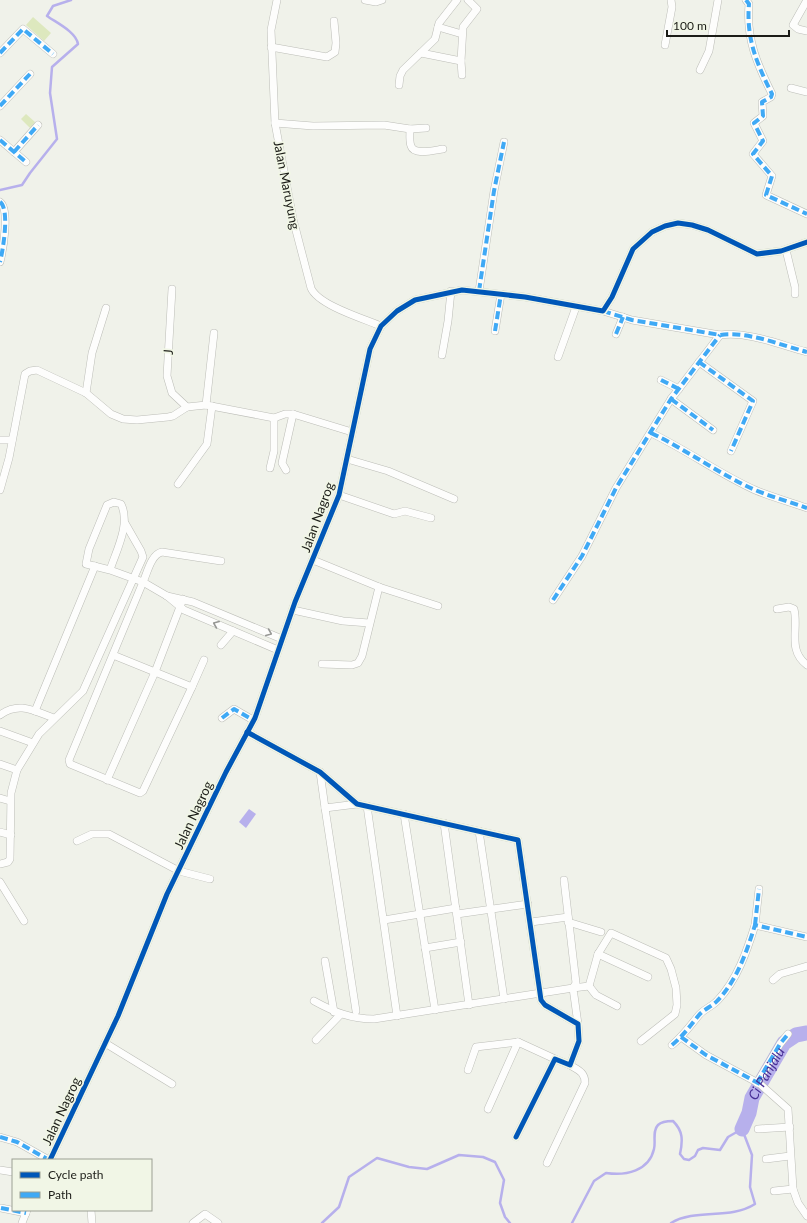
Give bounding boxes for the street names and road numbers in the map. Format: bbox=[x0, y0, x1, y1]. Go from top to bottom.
street label: Jalan Maruyung bbox=[271, 139, 303, 231]
street label: J bbox=[160, 349, 176, 355]
street label: Jalan Nagrog bbox=[297, 480, 337, 554]
street label: Jalan Nagrog bbox=[170, 778, 216, 852]
street label: Jalan Nagrog bbox=[38, 1074, 84, 1148]

